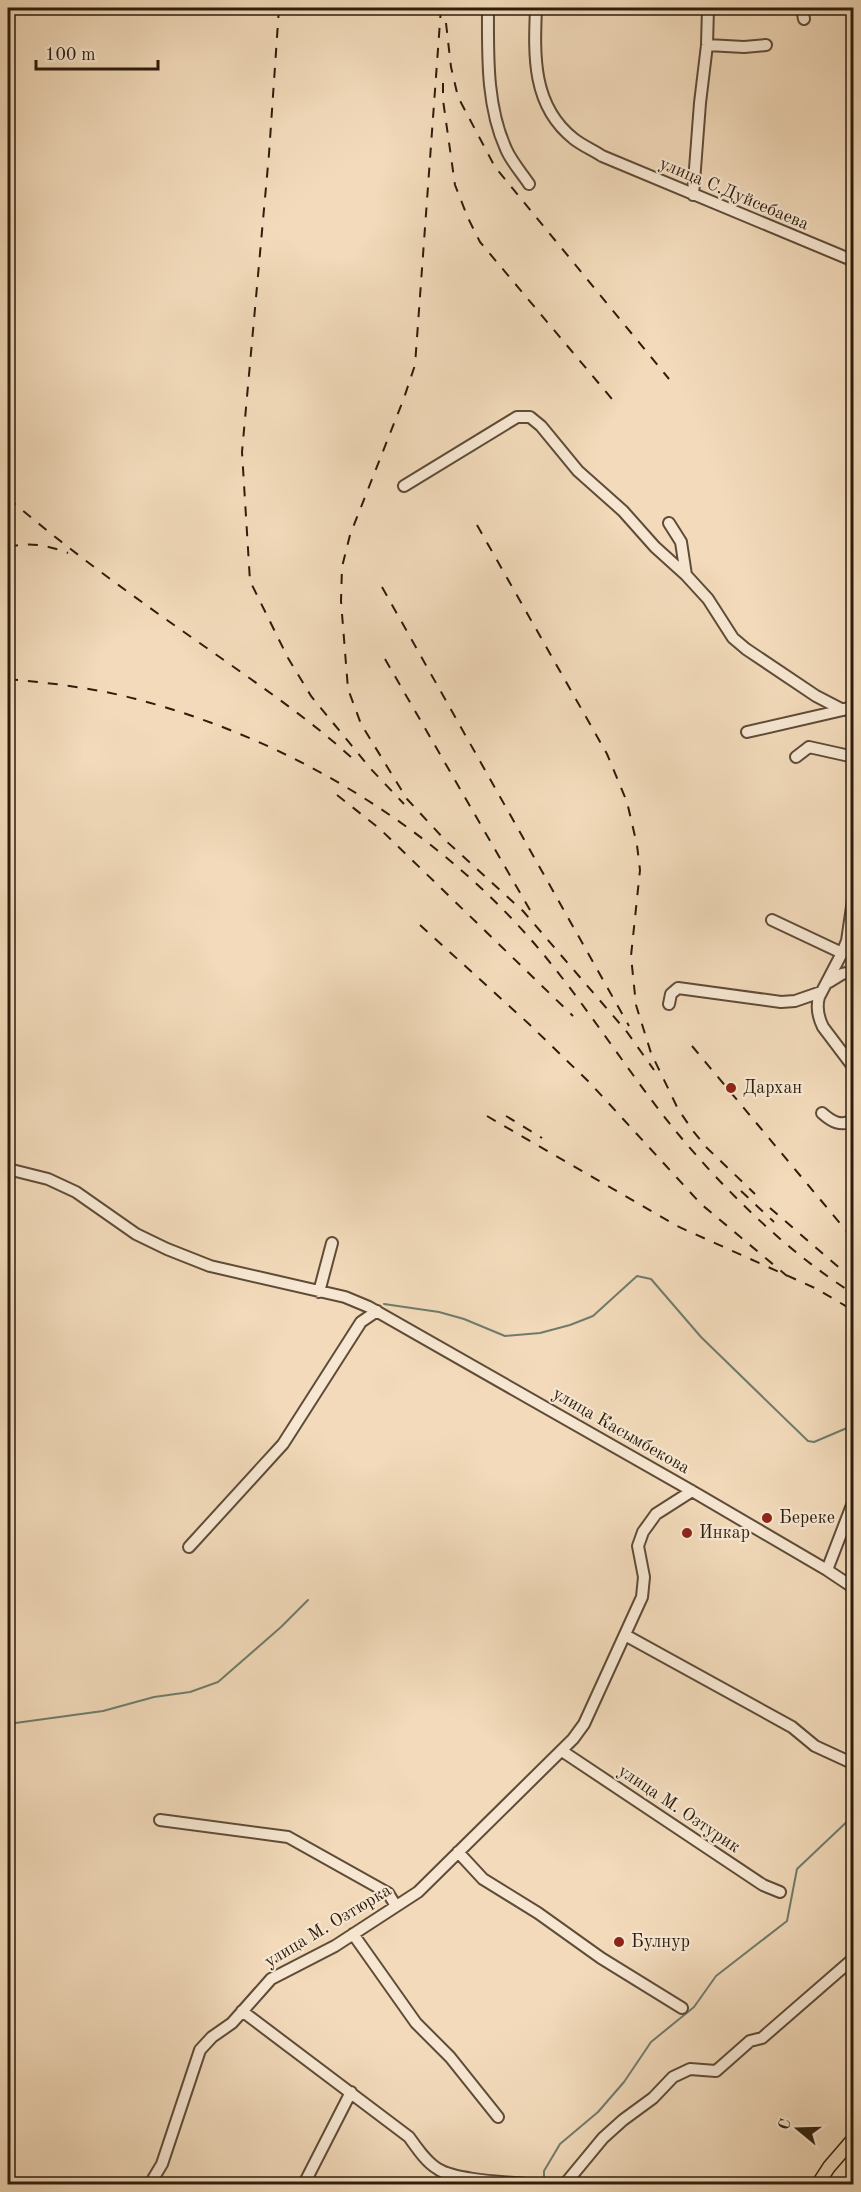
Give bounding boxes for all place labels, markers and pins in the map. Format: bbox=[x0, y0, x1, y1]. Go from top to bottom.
place label: Дархан bbox=[743, 1079, 802, 1097]
marker: Дархан bbox=[724, 1081, 738, 1095]
place label: Береке bbox=[779, 1509, 835, 1527]
marker: Береке bbox=[760, 1511, 774, 1525]
place label: Инкар bbox=[699, 1524, 750, 1542]
marker: Инкар bbox=[680, 1526, 694, 1540]
place label: Булнур bbox=[631, 1933, 690, 1951]
marker: Булнур bbox=[612, 1935, 626, 1949]

